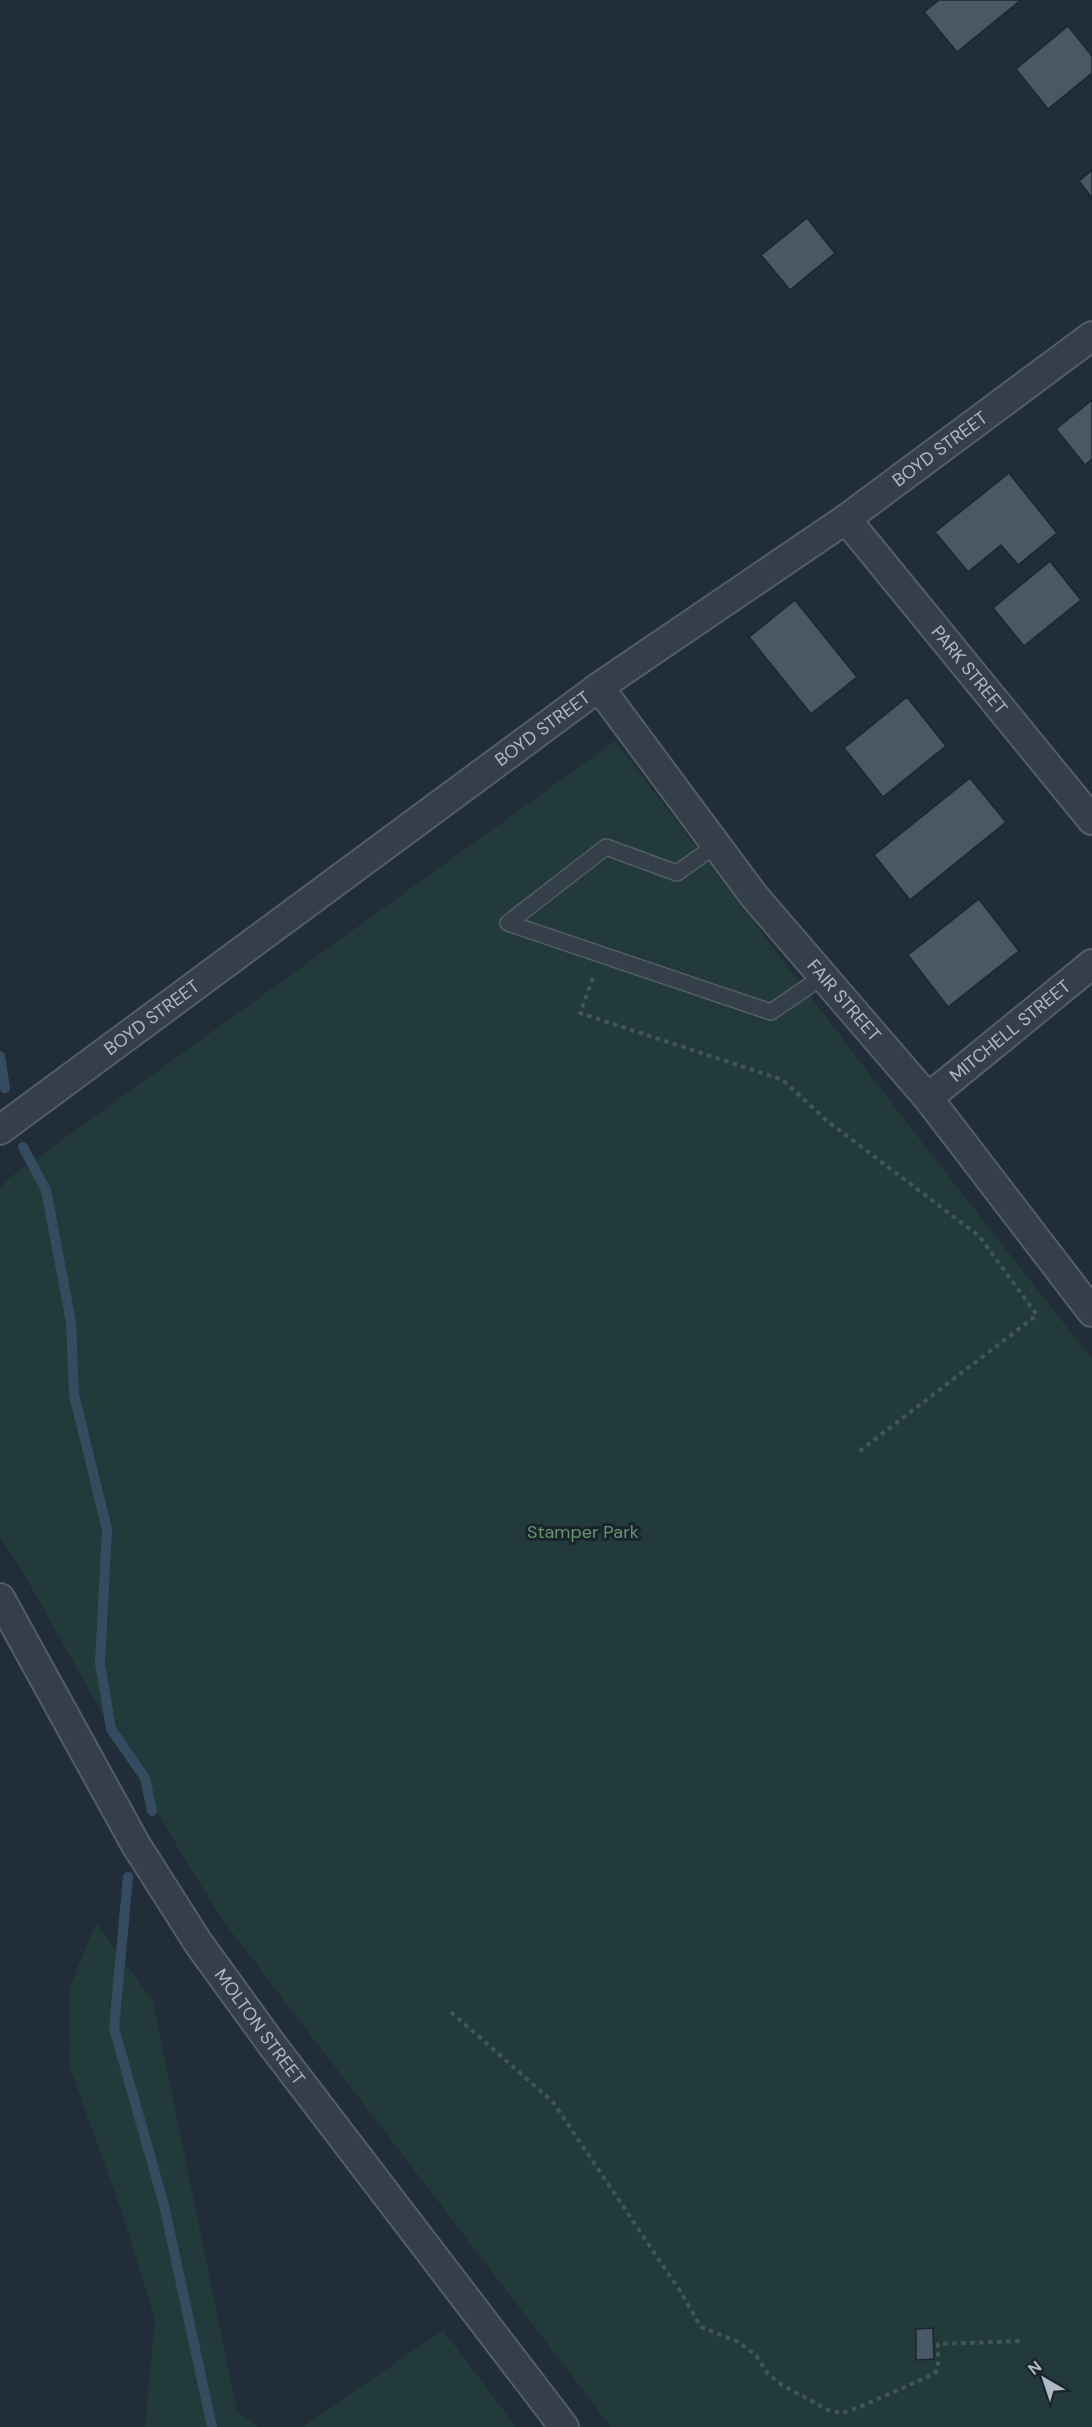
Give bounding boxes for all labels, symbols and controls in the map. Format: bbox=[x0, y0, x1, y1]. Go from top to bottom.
street label: BOYD STREET bbox=[888, 406, 993, 492]
street label: PARK STREET bbox=[926, 620, 1013, 719]
street label: BOYD STREET bbox=[490, 685, 595, 772]
street label: FAIR STREET bbox=[802, 954, 886, 1047]
street label: BOYD STREET bbox=[99, 974, 205, 1061]
street label: MITCHELL STREET bbox=[945, 974, 1076, 1087]
park label: Stamper Park bbox=[527, 1520, 639, 1544]
street label: MOLTON STREET bbox=[209, 1964, 310, 2090]
north arrow bbox=[1014, 2349, 1074, 2409]
text: N bbox=[1024, 2356, 1046, 2380]

